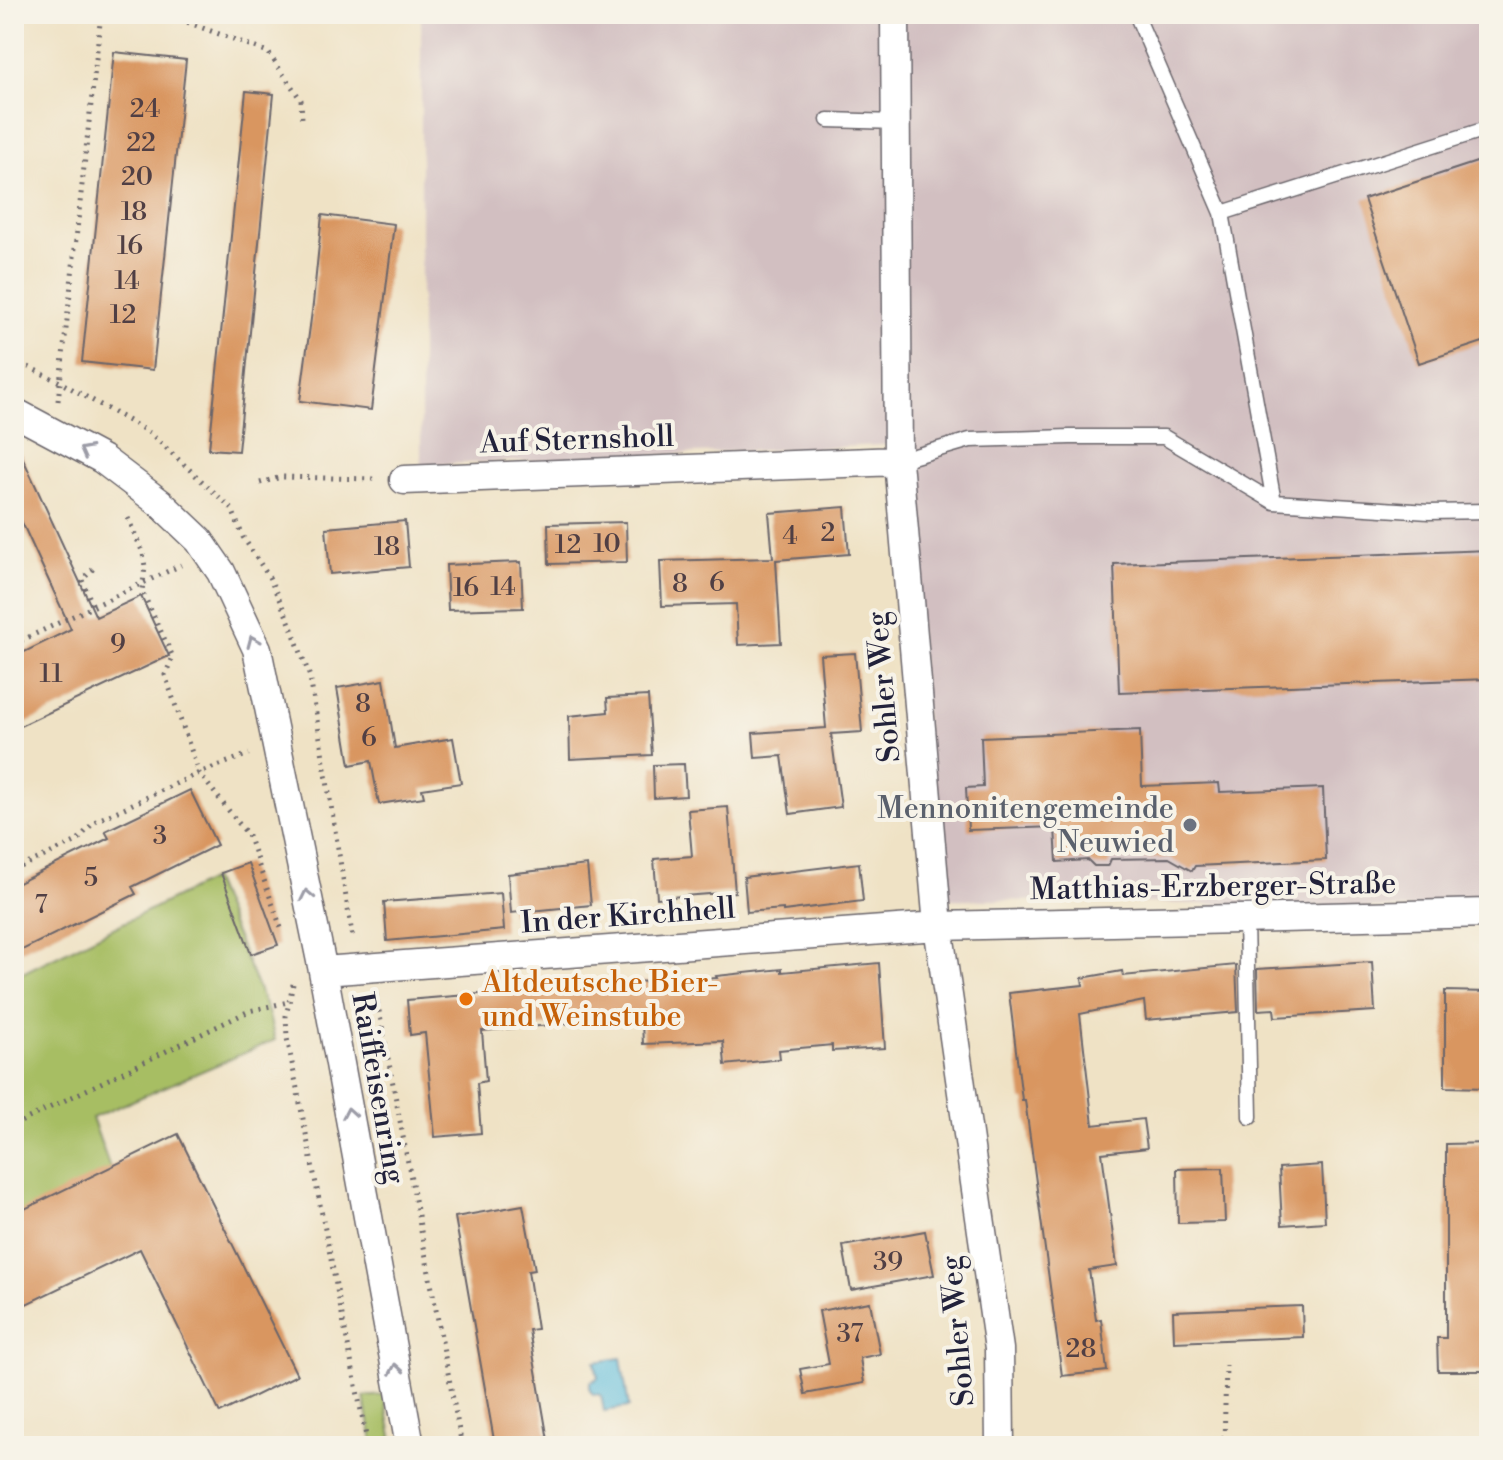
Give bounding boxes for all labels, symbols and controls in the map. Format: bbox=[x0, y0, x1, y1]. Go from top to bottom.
house number: 24 bbox=[130, 93, 160, 125]
house number: 22 bbox=[126, 127, 156, 159]
house number: 20 bbox=[121, 161, 153, 193]
house number: 18 bbox=[121, 196, 147, 228]
house number: 16 bbox=[117, 230, 143, 262]
house number: 14 bbox=[114, 265, 140, 297]
house number: 12 bbox=[110, 299, 136, 331]
street label: Auf Sternsholl bbox=[478, 418, 675, 462]
one-way arrow bbox=[79, 445, 94, 460]
house number: 2 bbox=[821, 517, 835, 549]
house number: 4 bbox=[782, 520, 798, 552]
house number: 10 bbox=[593, 528, 621, 560]
house number: 12 bbox=[555, 529, 581, 561]
house number: 18 bbox=[374, 531, 400, 563]
house number: 6 bbox=[709, 567, 725, 599]
house number: 8 bbox=[672, 568, 688, 600]
house number: 14 bbox=[490, 571, 516, 603]
house number: 16 bbox=[453, 572, 479, 604]
street label: Sohler Weg bbox=[858, 610, 910, 764]
house number: 9 bbox=[110, 628, 126, 660]
one-way arrow bbox=[246, 635, 263, 649]
house number: 11 bbox=[39, 658, 63, 690]
house number: 8 bbox=[355, 688, 371, 720]
house number: 6 bbox=[361, 722, 377, 754]
place label: Mennonitengemeinde Neuwied bbox=[877, 790, 1174, 862]
marker: Mennonitengemeinde Neuwied bbox=[1181, 816, 1199, 834]
house number: 3 bbox=[153, 820, 167, 852]
house number: 5 bbox=[84, 862, 98, 894]
street label: Matthias-Erzberger-Straße bbox=[1030, 865, 1396, 909]
one-way arrow bbox=[299, 888, 316, 902]
house number: 7 bbox=[34, 889, 48, 921]
street label: In der Kirchhell bbox=[520, 890, 737, 942]
place label: Altdeutsche Bier- und Weinstube bbox=[481, 964, 719, 1036]
street label: Raiffeisenring bbox=[343, 990, 414, 1187]
marker: Altdeutsche Bier- und Weinstube bbox=[457, 990, 475, 1008]
one-way arrow bbox=[342, 1107, 359, 1120]
house number: 39 bbox=[873, 1246, 903, 1278]
street label: Sohler Weg bbox=[932, 1254, 984, 1408]
house number: 37 bbox=[837, 1318, 863, 1350]
house number: 28 bbox=[1066, 1333, 1096, 1365]
one-way arrow bbox=[389, 1362, 406, 1376]

